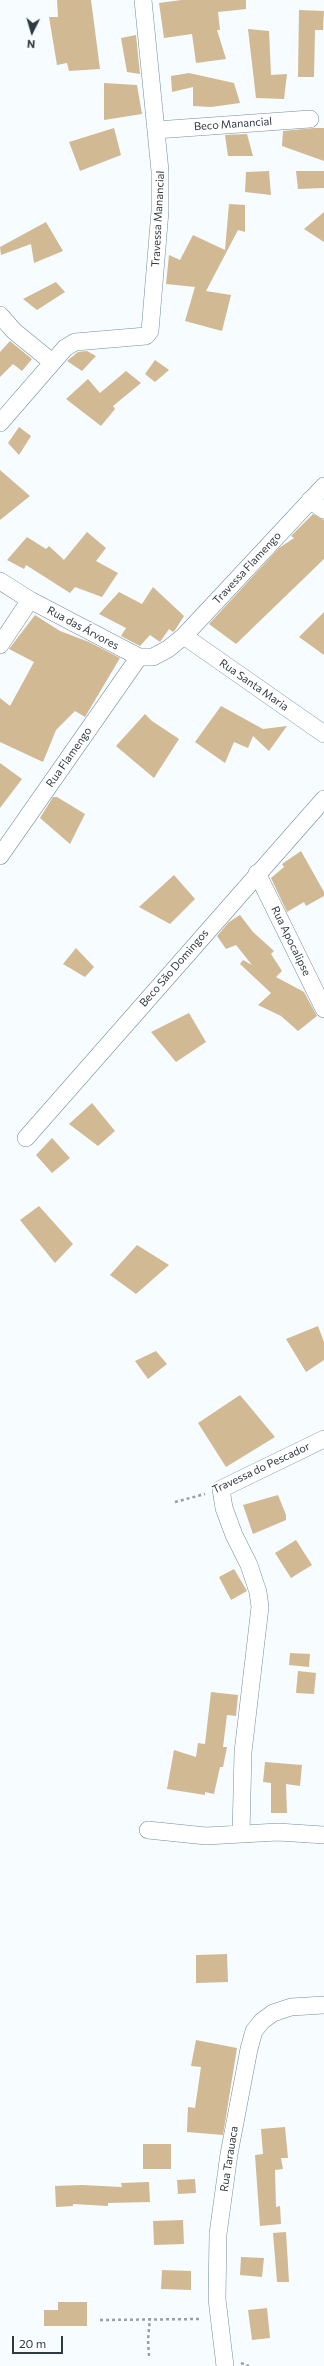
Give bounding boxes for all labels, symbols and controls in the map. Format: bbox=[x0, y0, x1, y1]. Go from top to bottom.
north arrow bbox=[12, 12, 52, 52]
text: N bbox=[26, 38, 36, 51]
street label: Beco Manancial bbox=[193, 115, 273, 133]
street label: Travessa Manancial bbox=[149, 170, 167, 268]
street label: Travessa Flamengo bbox=[210, 529, 284, 607]
street label: Rua das Árvores bbox=[45, 604, 121, 652]
street label: Rua Santa Maria bbox=[217, 656, 291, 714]
street label: Rua Flamengo bbox=[43, 724, 95, 790]
street label: Rua Apocalipse bbox=[268, 904, 314, 978]
street label: Beco São Domingos bbox=[137, 926, 211, 1010]
street label: Travessa do Pescador bbox=[210, 1440, 312, 1496]
street label: Rua Tarauaca bbox=[217, 2125, 241, 2193]
scale bar bbox=[14, 2328, 65, 2354]
text: 20 m bbox=[19, 2336, 46, 2350]

